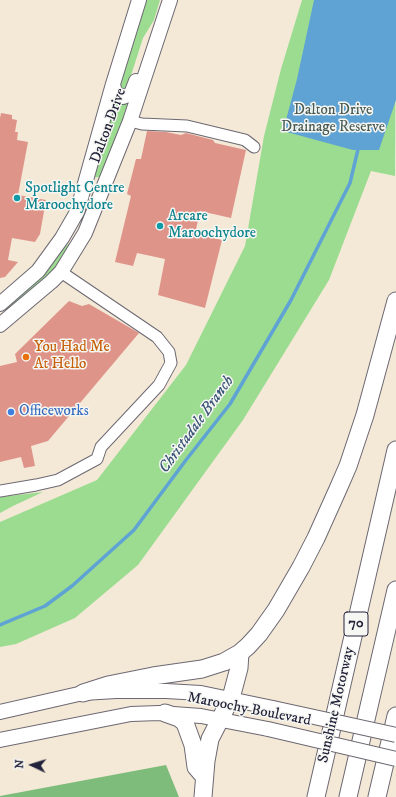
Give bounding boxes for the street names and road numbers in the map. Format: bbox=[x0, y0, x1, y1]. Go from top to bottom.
street label: Dalton Drive bbox=[87, 86, 131, 166]
road number: 70 bbox=[344, 612, 368, 636]
street label: Sunshine Motorway bbox=[315, 645, 359, 765]
street label: Maroochy Boulevard bbox=[186, 689, 312, 731]

